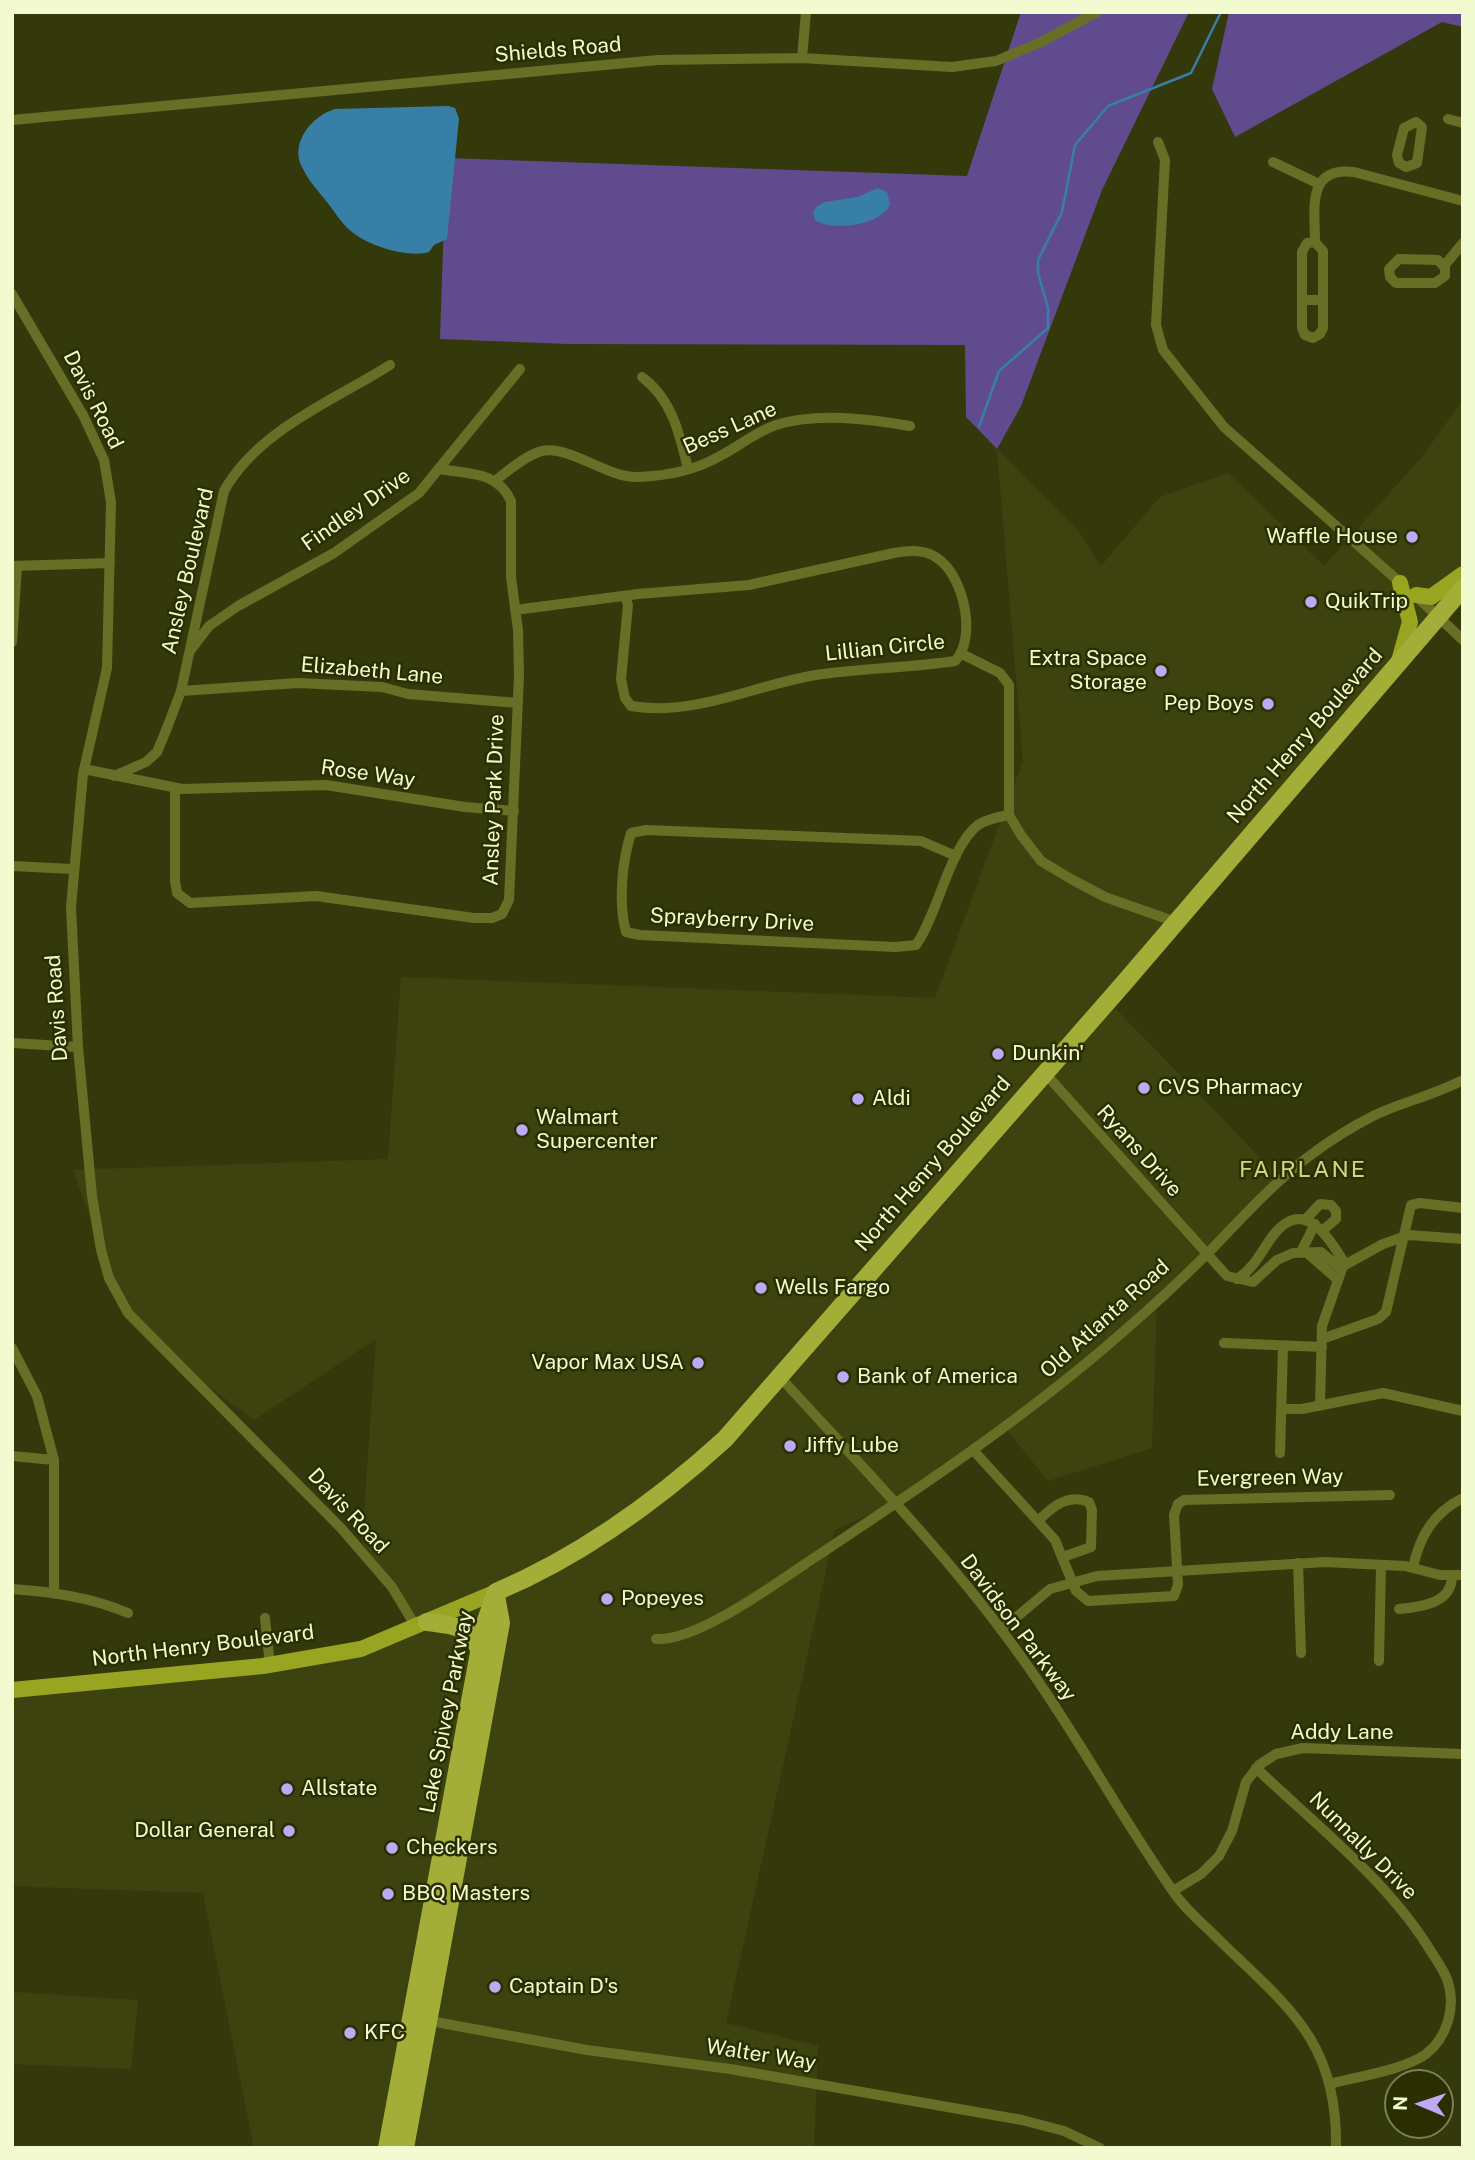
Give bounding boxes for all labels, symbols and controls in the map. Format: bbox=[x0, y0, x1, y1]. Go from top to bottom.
street label: Shields Road bbox=[494, 32, 622, 68]
street label: Davis Road bbox=[57, 347, 129, 453]
street label: Bess Lane bbox=[679, 396, 781, 460]
street label: Findley Drive bbox=[297, 463, 415, 557]
street label: Ansley Boulevard bbox=[157, 485, 219, 657]
place label: Waffle House bbox=[1266, 524, 1398, 550]
marker: Waffle House bbox=[1404, 529, 1420, 545]
place label: QuikTrip bbox=[1325, 589, 1408, 615]
marker: QuikTrip bbox=[1303, 594, 1319, 610]
street label: Lillian Circle bbox=[824, 629, 946, 667]
street label: North Henry Boulevard bbox=[1222, 643, 1388, 829]
place label: Extra Space Storage bbox=[1029, 646, 1147, 696]
street label: Elizabeth Lane bbox=[300, 652, 444, 690]
marker: Extra Space Storage bbox=[1153, 663, 1169, 679]
place label: Pep Boys bbox=[1164, 691, 1254, 717]
marker: Pep Boys bbox=[1260, 696, 1276, 712]
street label: Ansley Park Drive bbox=[478, 714, 510, 886]
street label: Rose Way bbox=[319, 755, 417, 793]
street label: Sprayberry Drive bbox=[649, 903, 815, 937]
street label: Davis Road bbox=[41, 954, 73, 1062]
place label: Dunkin' bbox=[1012, 1041, 1084, 1067]
marker: Dunkin' bbox=[990, 1046, 1006, 1062]
street label: North Henry Boulevard bbox=[850, 1071, 1016, 1257]
place label: CVS Pharmacy bbox=[1158, 1075, 1303, 1101]
marker: CVS Pharmacy bbox=[1136, 1080, 1152, 1096]
place label: Aldi bbox=[872, 1086, 911, 1112]
marker: Aldi bbox=[850, 1091, 866, 1107]
street label: Ryans Drive bbox=[1091, 1100, 1187, 1202]
place label: Walmart Supercenter bbox=[536, 1105, 658, 1155]
marker: Walmart Supercenter bbox=[514, 1122, 530, 1138]
district label: FAIRLANE bbox=[1240, 1156, 1366, 1184]
street label: Old Atlanta Road bbox=[1035, 1255, 1175, 1383]
place label: Wells Fargo bbox=[775, 1275, 890, 1301]
marker: Wells Fargo bbox=[753, 1280, 769, 1296]
place label: Vapor Max USA bbox=[531, 1350, 684, 1376]
marker: Vapor Max USA bbox=[690, 1355, 706, 1371]
place label: Bank of America bbox=[857, 1364, 1018, 1390]
marker: Bank of America bbox=[835, 1369, 851, 1385]
place label: Jiffy Lube bbox=[804, 1433, 899, 1459]
marker: Jiffy Lube bbox=[782, 1438, 798, 1454]
street label: Davis Road bbox=[302, 1463, 394, 1559]
street label: Evergreen Way bbox=[1196, 1464, 1344, 1492]
street label: Davidson Parkway bbox=[955, 1550, 1081, 1706]
place label: Popeyes bbox=[621, 1586, 704, 1612]
marker: Popeyes bbox=[599, 1591, 615, 1607]
street label: Lake Spivey Parkway bbox=[415, 1609, 479, 1815]
street label: North Henry Boulevard bbox=[90, 1620, 316, 1672]
street label: Addy Lane bbox=[1290, 1720, 1394, 1746]
place label: Allstate bbox=[301, 1776, 377, 1802]
marker: Allstate bbox=[279, 1781, 295, 1797]
street label: Nunnally Drive bbox=[1304, 1787, 1422, 1905]
place label: Dollar General bbox=[134, 1818, 275, 1844]
marker: Dollar General bbox=[281, 1823, 297, 1839]
place label: Checkers bbox=[406, 1835, 498, 1861]
marker: Checkers bbox=[384, 1840, 400, 1856]
place label: BBQ Masters bbox=[402, 1881, 530, 1907]
marker: BBQ Masters bbox=[380, 1886, 396, 1902]
place label: Captain D's bbox=[509, 1974, 618, 2000]
marker: Captain D's bbox=[487, 1979, 503, 1995]
place label: KFC bbox=[364, 2020, 405, 2046]
marker: KFC bbox=[342, 2025, 358, 2041]
street label: Walter Way bbox=[704, 2034, 818, 2076]
north arrow bbox=[1384, 2069, 1454, 2139]
text: N bbox=[1389, 2096, 1411, 2111]

